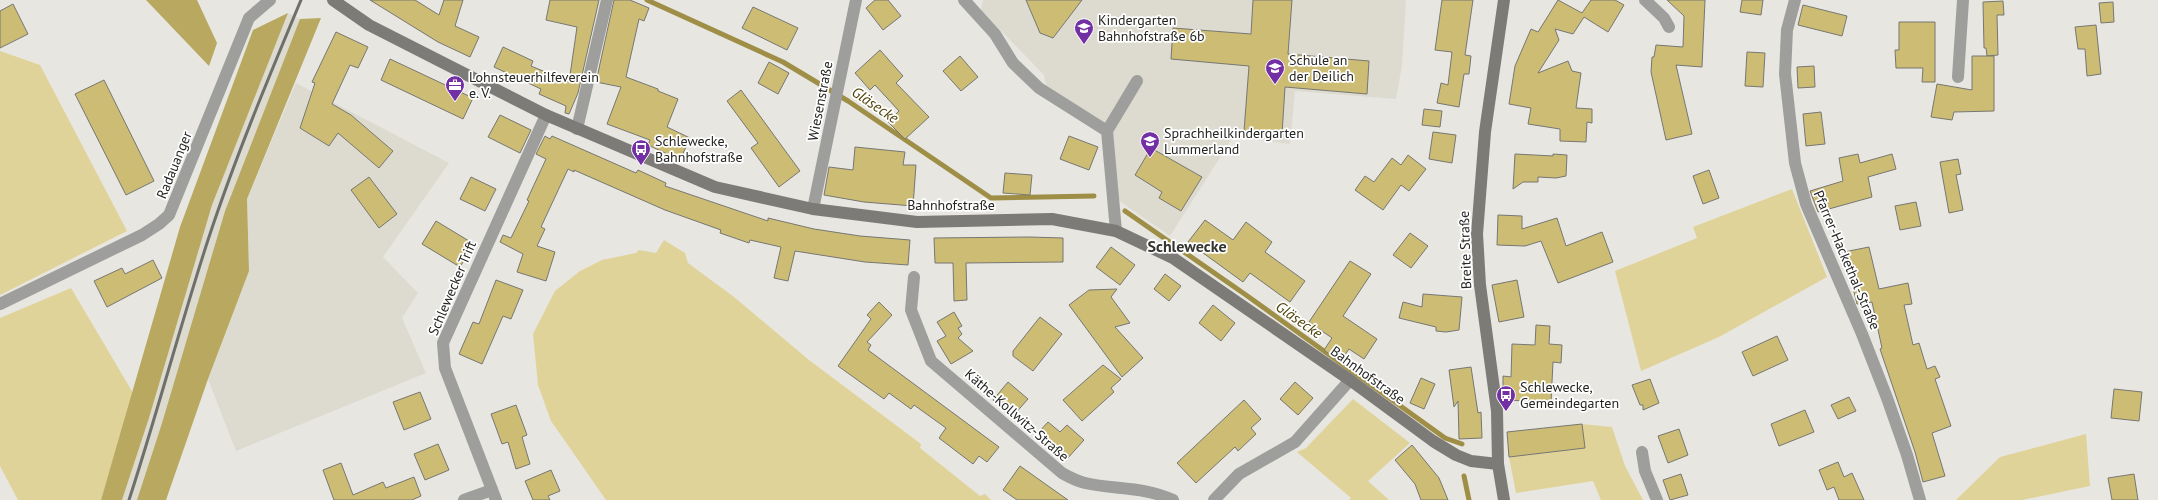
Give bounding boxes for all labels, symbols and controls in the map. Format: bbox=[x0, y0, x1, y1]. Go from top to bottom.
place label: Kindergarten Bahnhofstraße 6b bbox=[1098, 11, 1205, 45]
school or university icon: Kindergarten Bahnhofstraße 6b bbox=[1073, 17, 1095, 45]
place label: Schule an der Deilich bbox=[1289, 51, 1354, 85]
school or university icon: Schule an der Deilich bbox=[1264, 57, 1286, 85]
street label: Wiesenstraße bbox=[803, 60, 837, 142]
place label: Lohnsteuerhilfeverein e. V. bbox=[469, 68, 599, 102]
office icon: Lohnsteuerhilfeverein e. V. bbox=[444, 74, 466, 102]
water label: Gläsecke bbox=[848, 82, 902, 127]
place label: Sprachheilkindergarten Lummerland bbox=[1164, 124, 1304, 158]
street label: Radauanger bbox=[152, 128, 196, 201]
school or university icon: Sprachheilkindergarten Lummerland bbox=[1139, 130, 1161, 158]
place label: Schlewecke, Bahnhofstraße bbox=[655, 132, 743, 166]
bus stop icon: Schlewecke, Bahnhofstraße bbox=[630, 138, 652, 166]
street label: Pfarrer-Hackethal-Straße bbox=[1809, 188, 1885, 332]
street label: Bahnhofstraße bbox=[907, 196, 995, 214]
street label: Breite Straße bbox=[1455, 210, 1475, 290]
district label: Schlewecke bbox=[1147, 236, 1227, 256]
street label: Schlewecker Trift bbox=[424, 238, 480, 338]
water label: Gläsecke bbox=[1272, 297, 1326, 342]
street label: Bahnhofstraße bbox=[1327, 342, 1409, 408]
street label: Käthe-Kollwitz-Straße bbox=[961, 365, 1073, 465]
place label: Schlewecke, Gemeindegarten bbox=[1520, 378, 1619, 412]
bus stop icon: Schlewecke, Gemeindegarten bbox=[1495, 384, 1517, 412]

